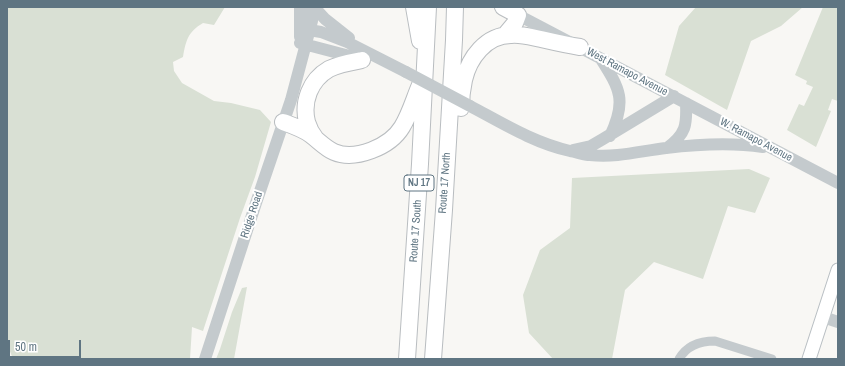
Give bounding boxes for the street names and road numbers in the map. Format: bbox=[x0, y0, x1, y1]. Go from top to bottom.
street label: West Ramapo Avenue bbox=[584, 45, 670, 99]
street label: W. Ramapo Avenue bbox=[718, 115, 794, 165]
street label: Route 17 North bbox=[436, 152, 454, 214]
road number: NJ 17 bbox=[404, 175, 434, 191]
street label: Ridge Road bbox=[238, 190, 266, 240]
street label: Route 17 South bbox=[407, 199, 425, 263]

